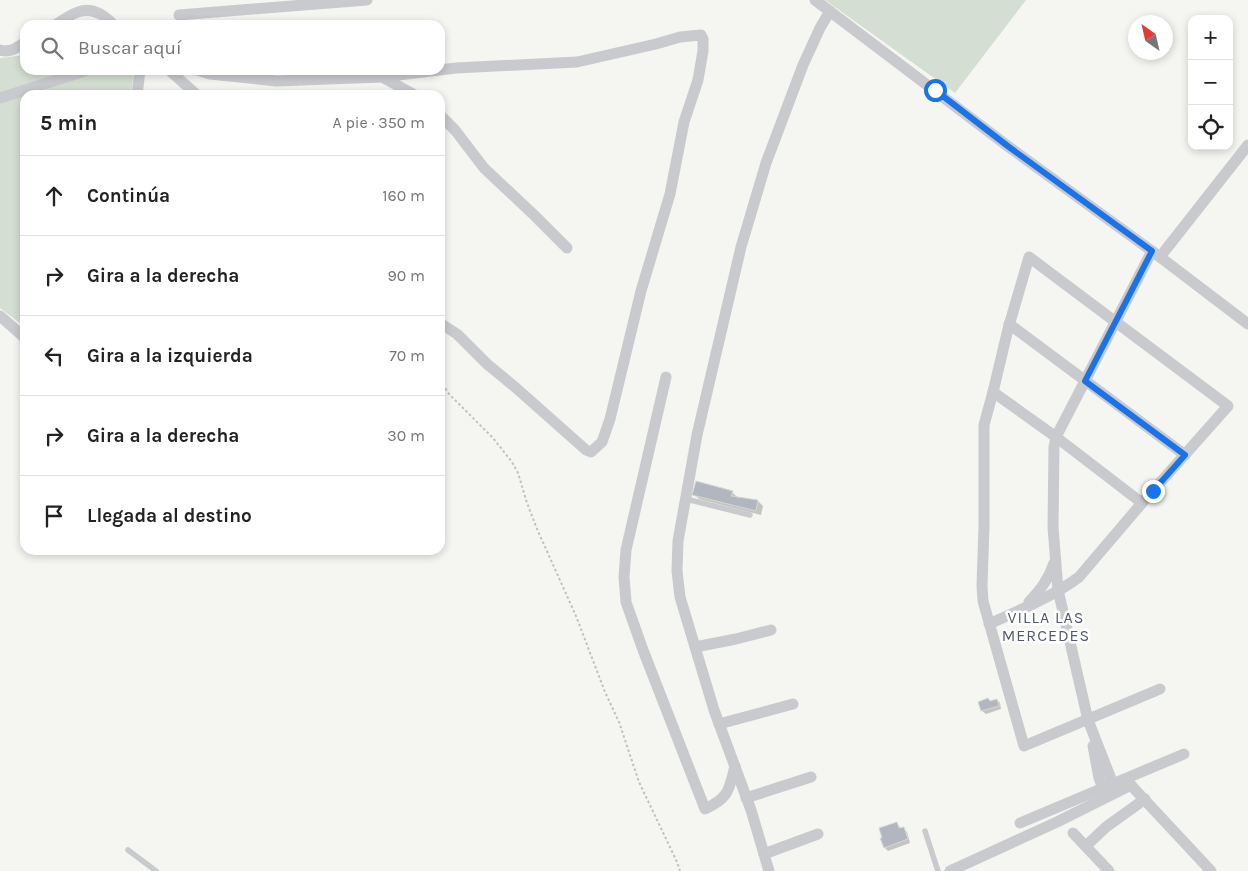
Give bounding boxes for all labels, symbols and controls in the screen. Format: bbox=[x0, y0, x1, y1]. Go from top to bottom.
north arrow bbox=[1128, 15, 1173, 60]
map controls bbox=[1188, 15, 1233, 150]
button: + bbox=[1188, 15, 1233, 60]
search box bbox=[20, 20, 445, 75]
icon: search bbox=[38, 34, 66, 62]
text: Buscar aquí bbox=[78, 37, 182, 59]
button: − bbox=[1188, 60, 1233, 105]
route start bbox=[924, 79, 947, 102]
button: locate bbox=[1188, 105, 1233, 150]
text: 5 min bbox=[40, 111, 97, 135]
text: A pie · 350 m bbox=[332, 113, 425, 132]
icon: ahead bbox=[40, 182, 68, 210]
text: Continúa bbox=[87, 185, 170, 207]
text: 160 m bbox=[382, 186, 425, 205]
icon: right bbox=[40, 262, 68, 290]
text: Gira a la derecha bbox=[87, 265, 239, 287]
text: 90 m bbox=[387, 266, 425, 285]
icon: left bbox=[40, 342, 68, 370]
text: Gira a la izquierda bbox=[87, 345, 253, 367]
text: 70 m bbox=[389, 346, 425, 365]
icon: right bbox=[40, 422, 68, 450]
text: Gira a la derecha bbox=[87, 425, 239, 447]
text: 30 m bbox=[387, 426, 425, 445]
route end bbox=[1142, 480, 1165, 503]
icon: arrive bbox=[40, 502, 68, 530]
text: Llegada al destino bbox=[87, 505, 252, 527]
district label: VILLA LAS MERCEDES bbox=[1002, 608, 1090, 645]

